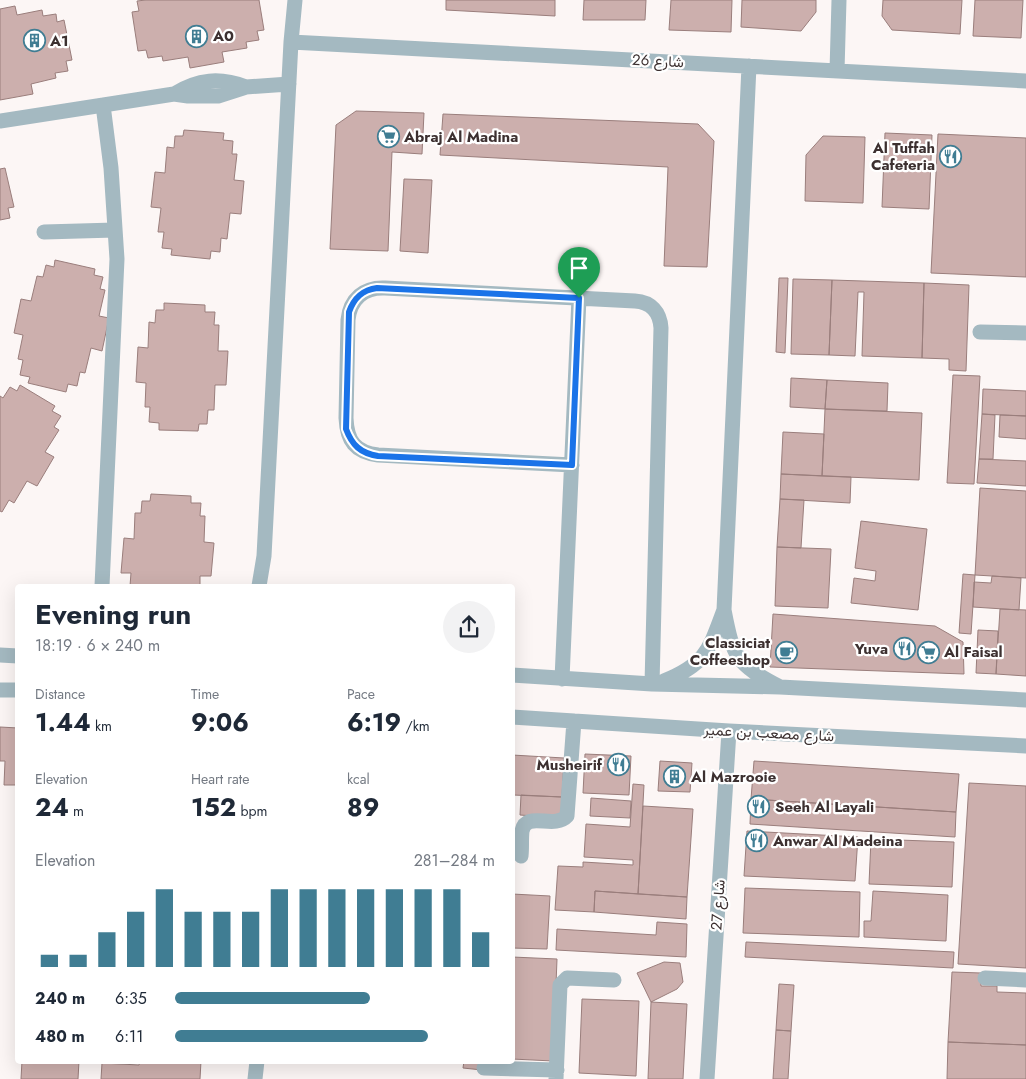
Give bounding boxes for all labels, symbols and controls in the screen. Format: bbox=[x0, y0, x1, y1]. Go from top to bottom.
building icon: A0 bbox=[185, 24, 209, 48]
place label: A0 bbox=[212, 25, 234, 47]
building icon: A1 bbox=[22, 29, 46, 53]
place label: A1 bbox=[49, 30, 69, 52]
street label: شارع 26 bbox=[632, 49, 685, 73]
supermarket icon: Abraj Al Madina bbox=[376, 125, 400, 149]
place label: Abraj Al Madina bbox=[403, 126, 518, 148]
place label: Al Tuffah Cafeteria bbox=[871, 137, 935, 176]
restaurant icon: Al Tuffah Cafeteria bbox=[939, 145, 963, 169]
pin bbox=[558, 247, 600, 298]
icon: arrive bbox=[565, 254, 593, 282]
text: Evening run bbox=[35, 594, 191, 635]
button: share bbox=[443, 601, 495, 653]
place label: Classiciat Coffeeshop bbox=[690, 632, 770, 671]
text: 18:19 · 6 × 240 m bbox=[35, 634, 160, 657]
restaurant icon: Yuva bbox=[892, 637, 916, 661]
place label: Yuva bbox=[854, 638, 888, 660]
cafe icon: Classiciat Coffeeshop bbox=[774, 640, 798, 664]
supermarket icon: Al Faisal bbox=[916, 640, 940, 664]
place label: Al Faisal bbox=[943, 641, 1003, 663]
text: Distance bbox=[35, 684, 85, 704]
text: Time bbox=[191, 684, 219, 704]
text: Pace bbox=[347, 684, 375, 704]
text: 1.44 bbox=[35, 704, 91, 740]
text: 9:06 bbox=[191, 704, 249, 740]
text: 6:19 bbox=[347, 704, 401, 740]
text: km bbox=[91, 716, 112, 736]
text: /km bbox=[401, 716, 430, 736]
street label: شارع مصعب بن عمير bbox=[702, 719, 835, 747]
restaurant icon: Musheirif bbox=[606, 753, 630, 777]
place label: Musheirif bbox=[536, 754, 603, 776]
building icon: Al Mazrooie bbox=[663, 765, 687, 789]
place label: Al Mazrooie bbox=[690, 766, 777, 788]
text: Elevation bbox=[35, 769, 88, 789]
text: Heart rate bbox=[191, 769, 249, 789]
text: kcal bbox=[347, 769, 370, 789]
text: 24 bbox=[35, 789, 69, 825]
text: 152 bbox=[191, 789, 236, 825]
text: 89 bbox=[347, 789, 379, 825]
restaurant icon: Seeh Al Layali bbox=[747, 795, 771, 819]
place label: Seeh Al Layali bbox=[775, 796, 874, 818]
text: m bbox=[69, 801, 84, 821]
text: bpm bbox=[236, 801, 267, 821]
restaurant icon: Anwar Al Madeina bbox=[745, 829, 769, 853]
place label: Anwar Al Madeina bbox=[772, 830, 902, 852]
text: Elevation bbox=[35, 849, 95, 872]
text: 281–284 m bbox=[414, 849, 495, 872]
street label: شارع 27 bbox=[705, 879, 731, 931]
text: 240 m bbox=[35, 987, 85, 1010]
text: 6:35 bbox=[115, 987, 147, 1010]
text: 480 m bbox=[35, 1025, 85, 1048]
text: 6:11 bbox=[115, 1025, 143, 1048]

